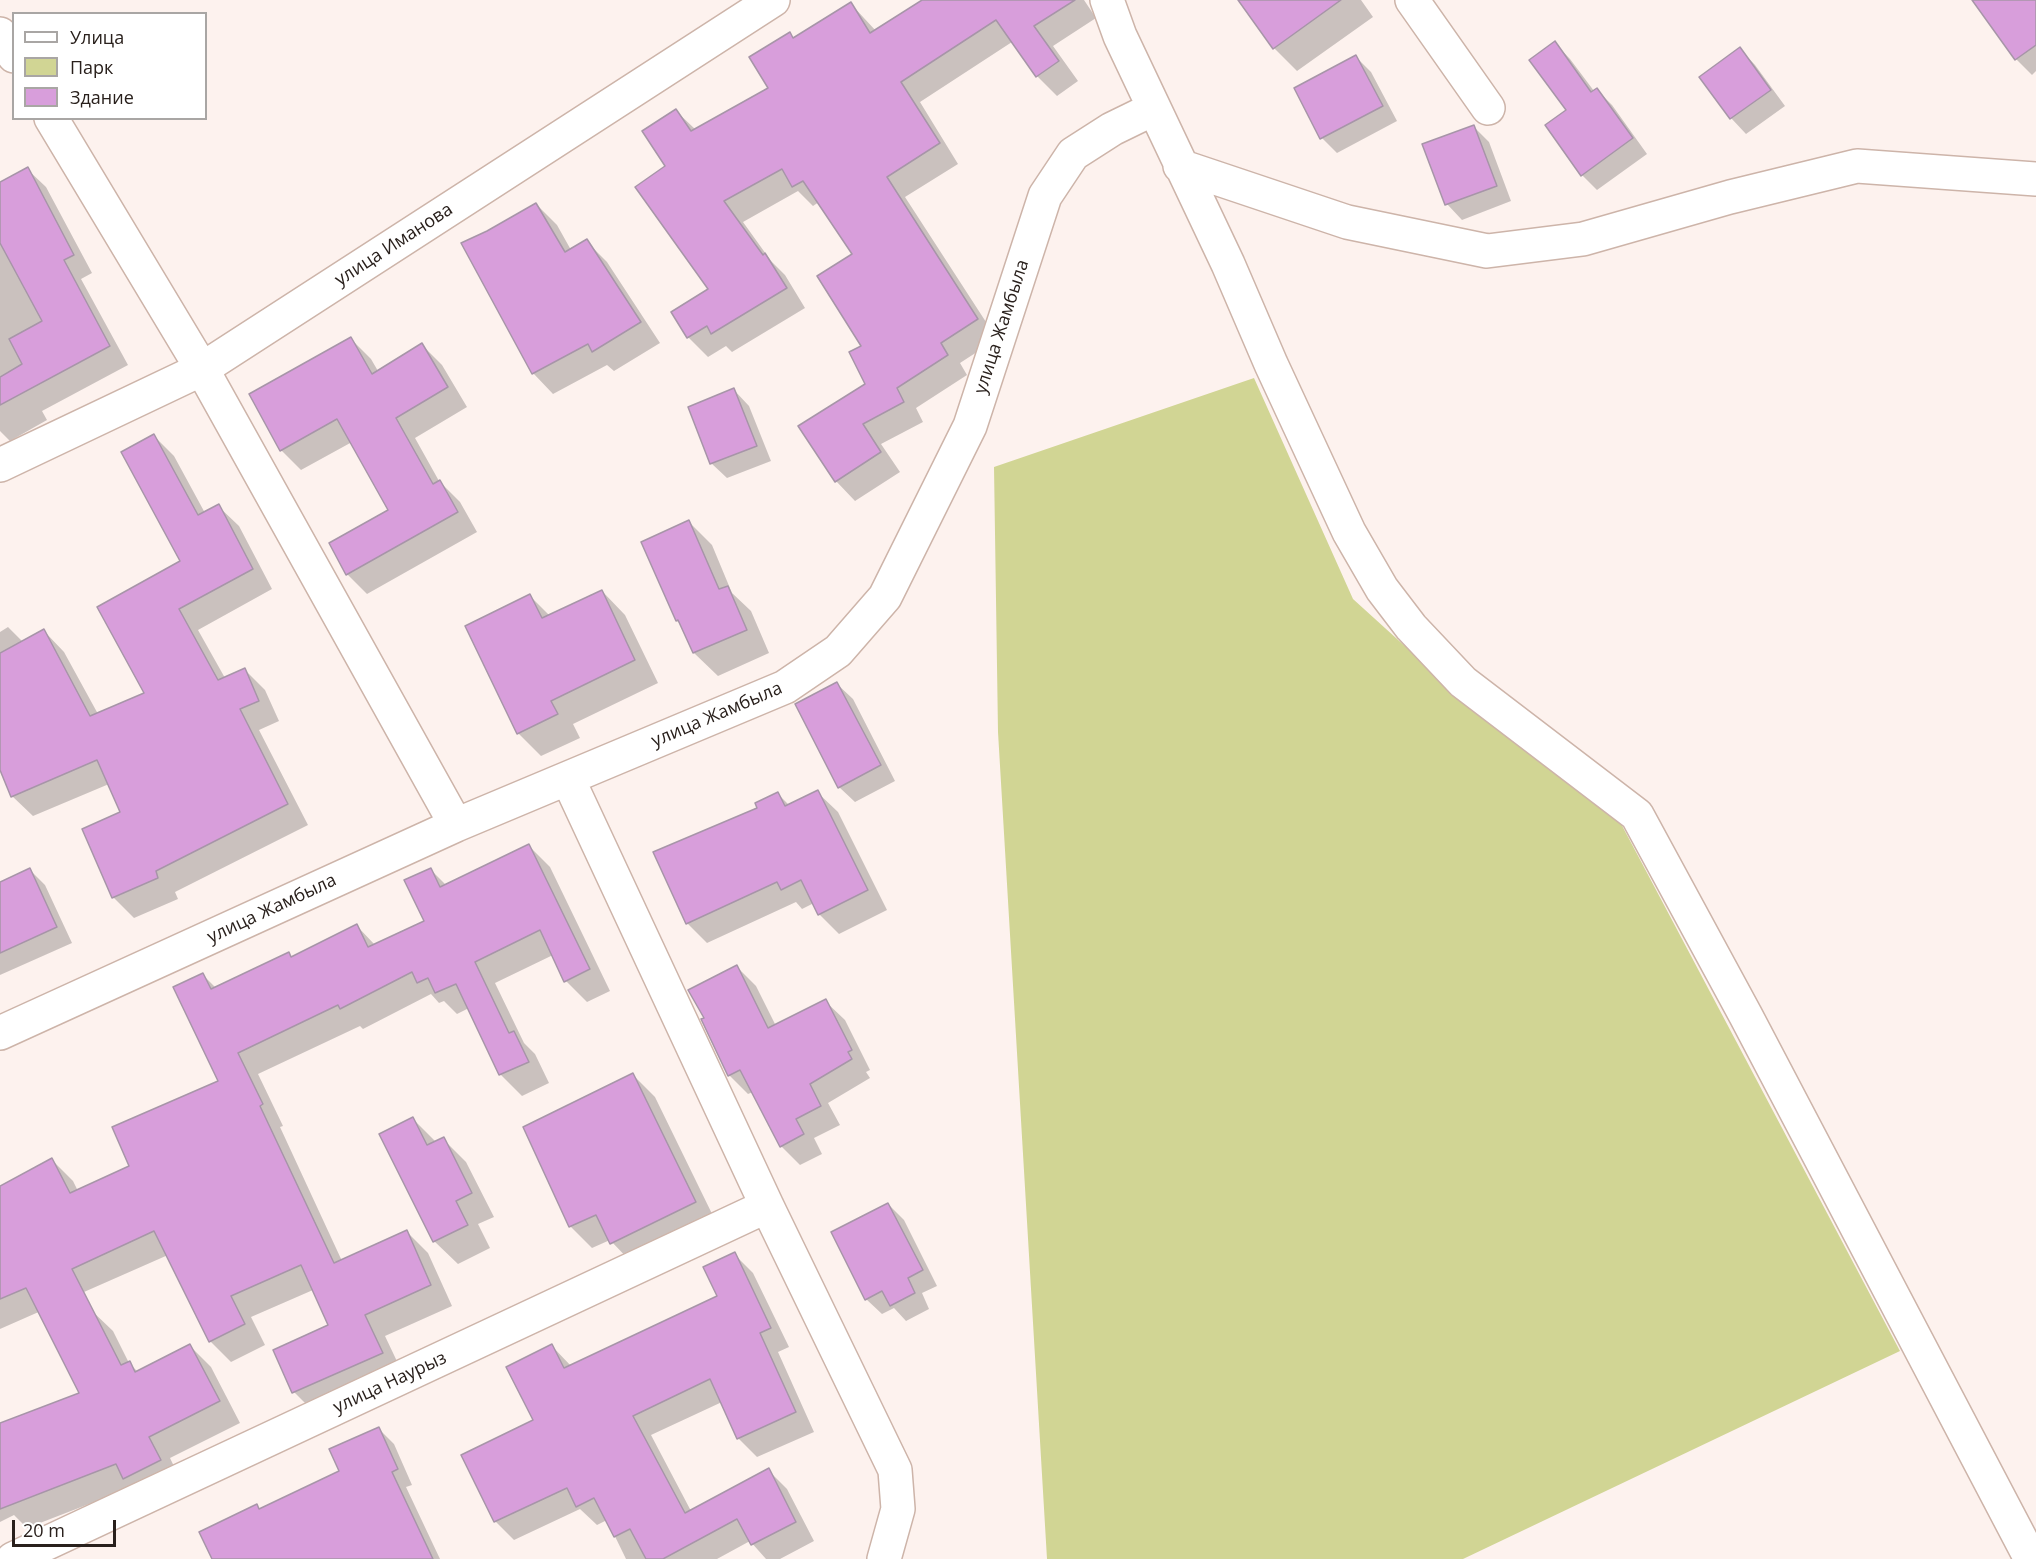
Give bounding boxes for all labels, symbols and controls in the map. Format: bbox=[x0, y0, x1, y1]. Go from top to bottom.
legend bbox=[12, 12, 207, 120]
text: Улица bbox=[70, 25, 124, 49]
text: Парк bbox=[70, 55, 113, 79]
text: Здание bbox=[70, 85, 134, 109]
street label: улица Иманова bbox=[331, 199, 457, 291]
street label: улица Жамбыла bbox=[970, 257, 1034, 397]
street label: улица Жамбыла bbox=[648, 678, 786, 752]
street label: улица Жамбыла bbox=[204, 870, 340, 948]
street label: улица Наурыз bbox=[330, 1347, 450, 1419]
scale bar bbox=[15, 1508, 118, 1546]
text: 20 m bbox=[23, 1518, 65, 1542]

